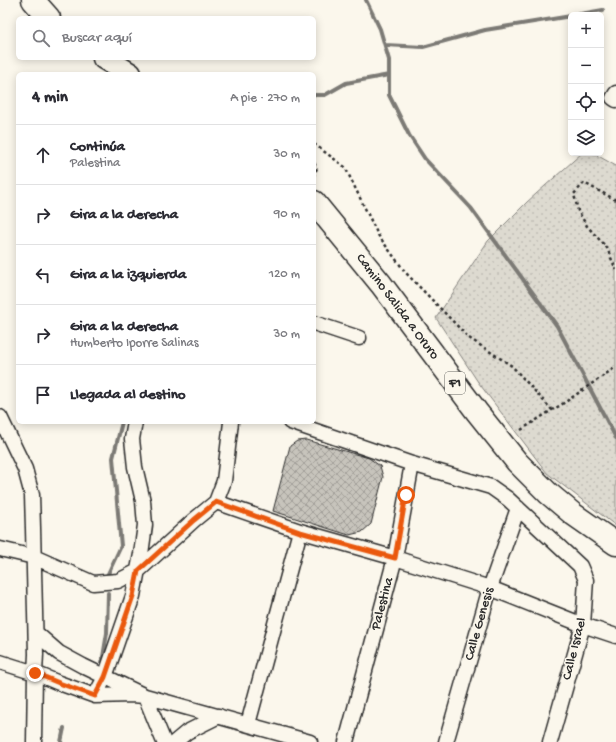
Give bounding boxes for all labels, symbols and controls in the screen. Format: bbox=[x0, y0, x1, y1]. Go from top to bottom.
map controls bbox=[568, 12, 604, 156]
button: + bbox=[568, 12, 604, 48]
search box bbox=[16, 16, 316, 60]
icon: search bbox=[30, 27, 52, 49]
text: Buscar aquí bbox=[62, 29, 132, 47]
button: − bbox=[568, 48, 604, 84]
button: locate bbox=[568, 84, 604, 120]
text: 4 min bbox=[32, 88, 68, 108]
text: A pie · 270 m bbox=[230, 91, 300, 106]
button: layers bbox=[568, 120, 604, 156]
text: Continúa bbox=[70, 138, 125, 156]
icon: ahead bbox=[32, 144, 54, 166]
text: 30 m bbox=[274, 147, 300, 162]
text: Palestina bbox=[70, 156, 120, 171]
icon: right bbox=[32, 204, 54, 226]
text: Gira a la derecha bbox=[70, 206, 178, 224]
text: 90 m bbox=[274, 207, 300, 222]
street label: Camino Salida a Oruro bbox=[352, 251, 442, 363]
icon: left bbox=[32, 264, 54, 286]
text: Gira a la izquierda bbox=[70, 266, 186, 284]
text: 120 m bbox=[269, 267, 300, 282]
text: Gira a la derecha bbox=[70, 318, 178, 336]
icon: right bbox=[32, 324, 54, 346]
text: 30 m bbox=[274, 327, 300, 342]
text: Humberto Iporre Salinas bbox=[70, 336, 198, 351]
road number: F1 bbox=[445, 372, 465, 394]
icon: arrive bbox=[32, 384, 54, 406]
text: Llegada al destino bbox=[70, 386, 186, 404]
route start bbox=[397, 486, 415, 504]
street label: Palestina bbox=[368, 574, 399, 633]
street label: Calle Genesis bbox=[461, 585, 499, 663]
street label: Calle Israel bbox=[559, 616, 591, 682]
route end bbox=[26, 664, 44, 682]

